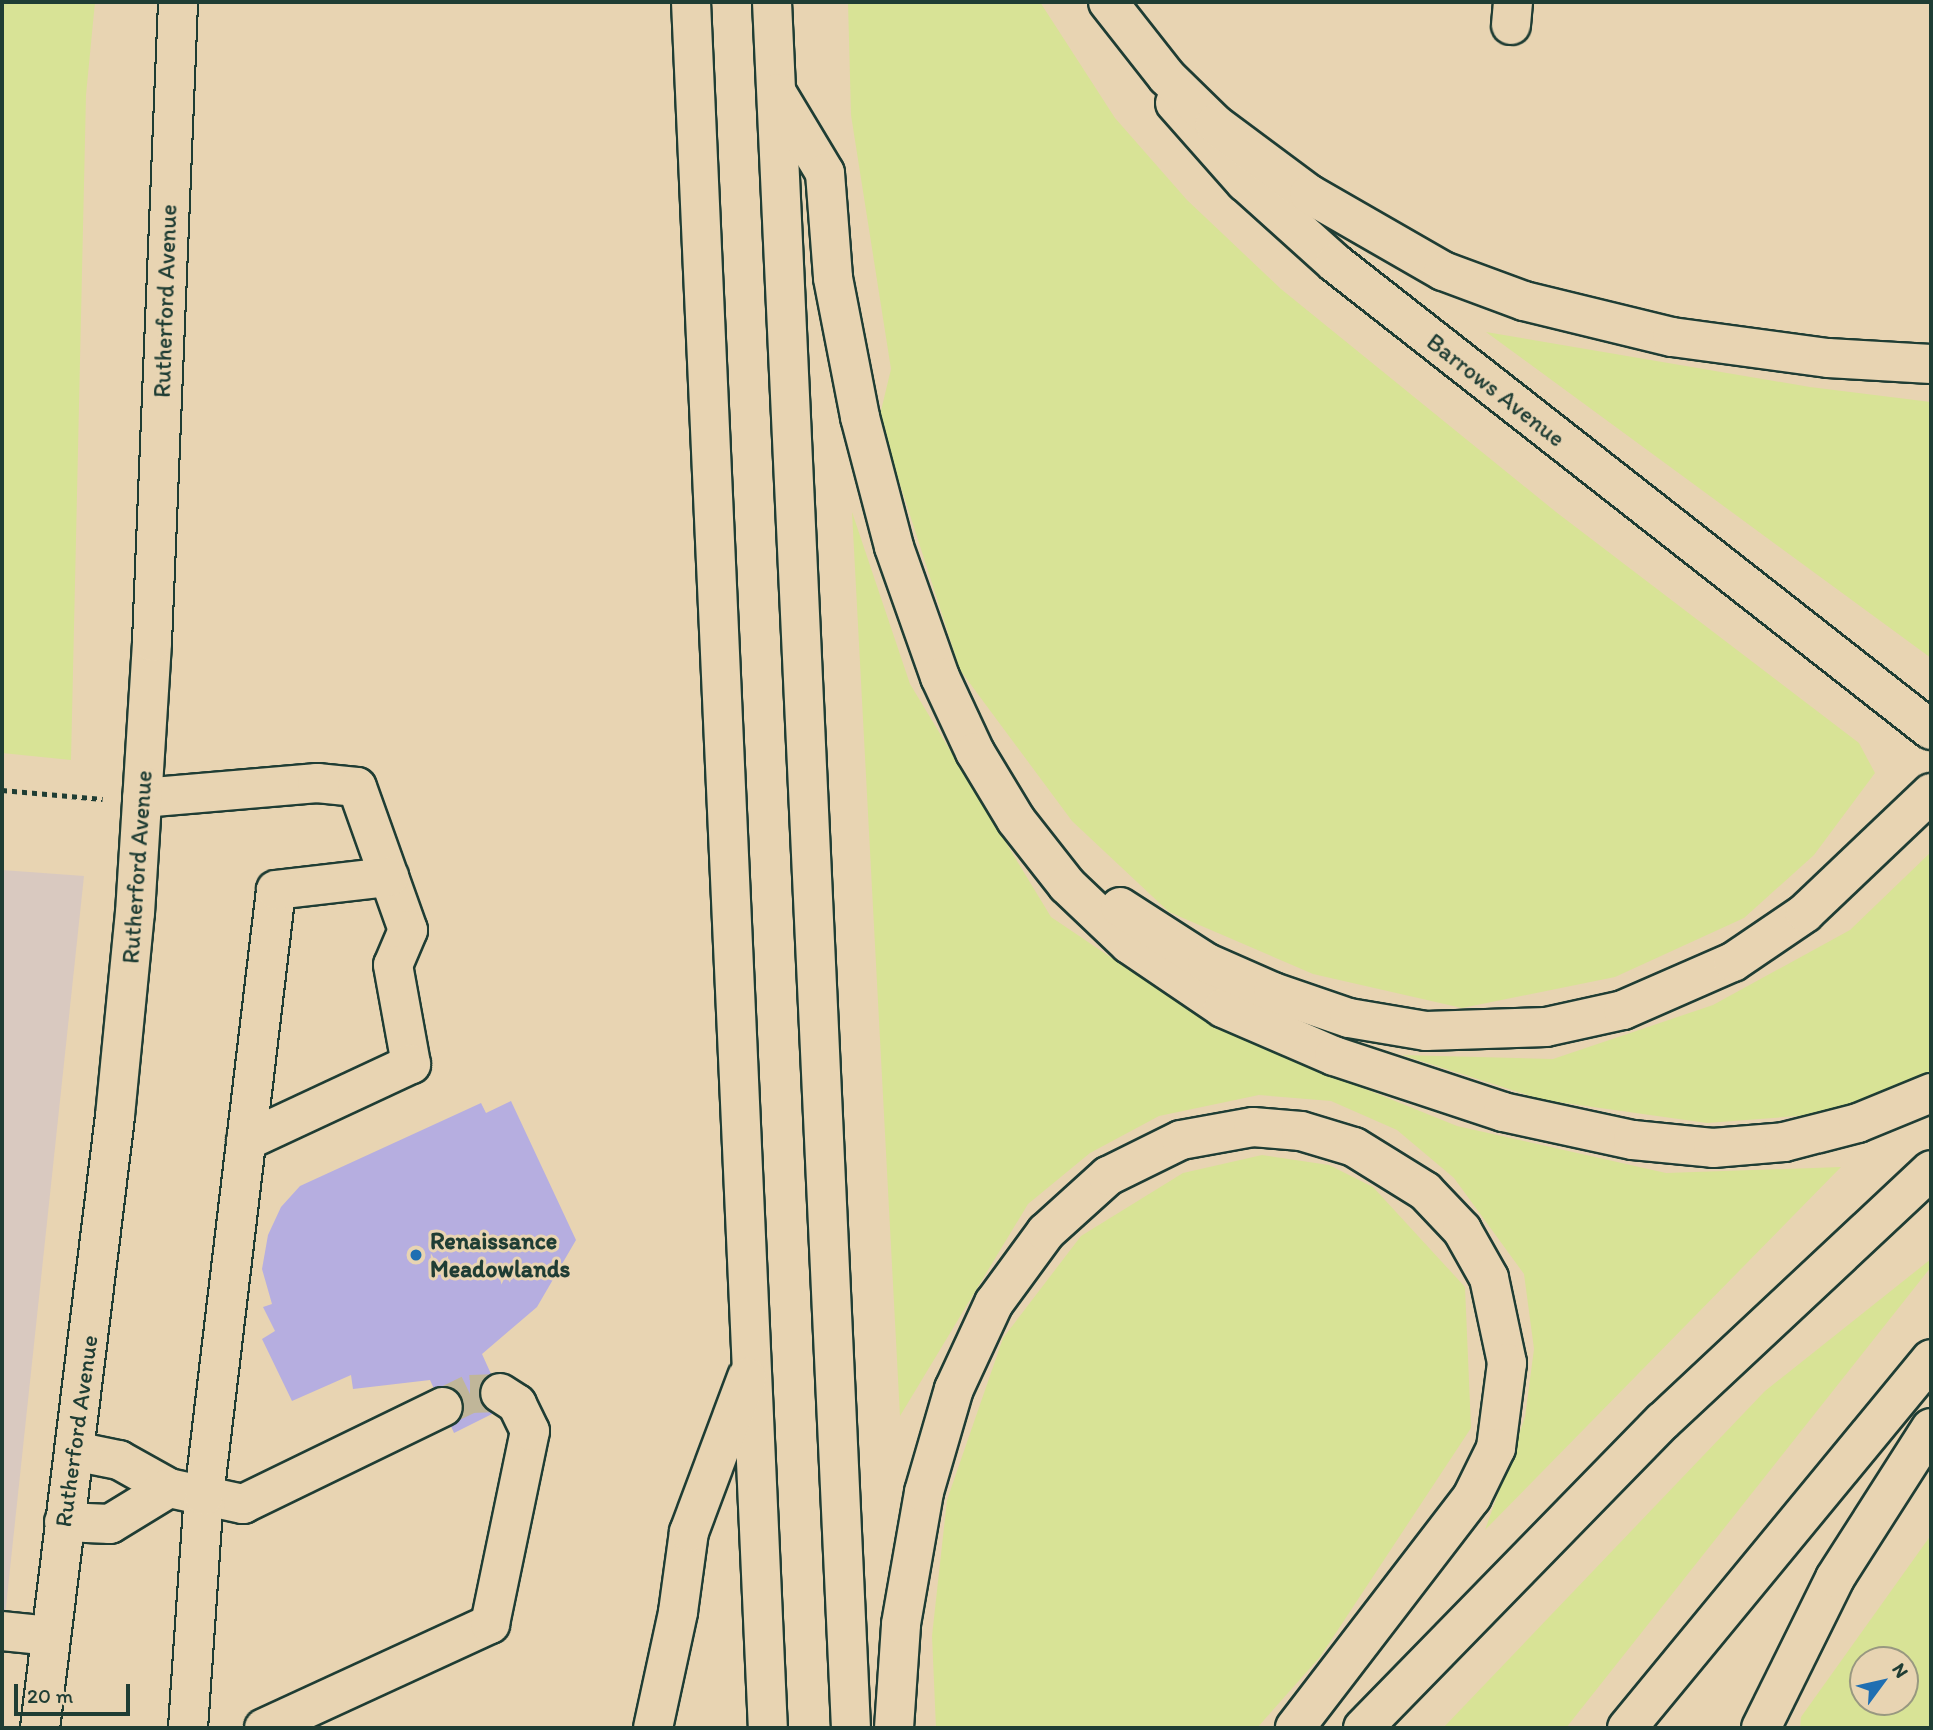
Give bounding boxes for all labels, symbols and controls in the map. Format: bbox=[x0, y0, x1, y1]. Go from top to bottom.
street label: Rutherford Avenue bbox=[147, 204, 183, 398]
street label: Barrows Avenue bbox=[1422, 327, 1570, 453]
street label: Rutherford Avenue bbox=[116, 769, 158, 965]
place label: Renaissance Meadowlands bbox=[430, 1227, 570, 1283]
marker: Renaissance Meadowlands bbox=[408, 1247, 424, 1263]
street label: Rutherford Avenue bbox=[48, 1333, 104, 1529]
north arrow bbox=[1849, 1646, 1919, 1716]
text: N bbox=[1887, 1659, 1913, 1682]
scale bar bbox=[18, 1670, 133, 1714]
text: 20 m bbox=[27, 1683, 73, 1708]

